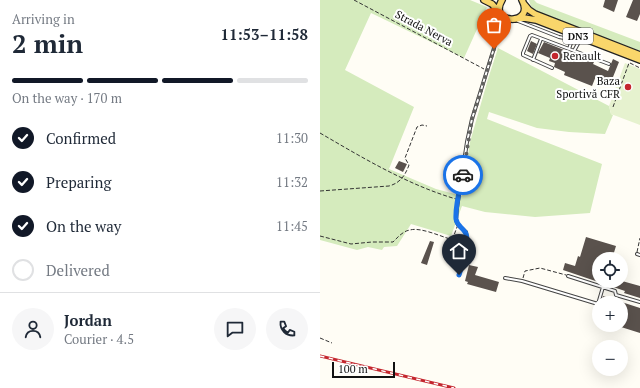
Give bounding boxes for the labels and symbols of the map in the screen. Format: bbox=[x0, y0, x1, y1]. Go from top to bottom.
street label: Strada Nerva bbox=[393, 7, 456, 49]
pin bbox=[477, 8, 511, 49]
road number: DN3 bbox=[563, 28, 593, 44]
place label: Renault bbox=[563, 49, 601, 63]
marker: Renault bbox=[550, 51, 560, 61]
place label: Baza Sportivă CFR bbox=[556, 74, 620, 101]
marker: Baza Sportivă CFR bbox=[623, 82, 633, 92]
courier bbox=[443, 155, 483, 195]
pin bbox=[442, 234, 476, 275]
scale bar bbox=[332, 360, 395, 379]

